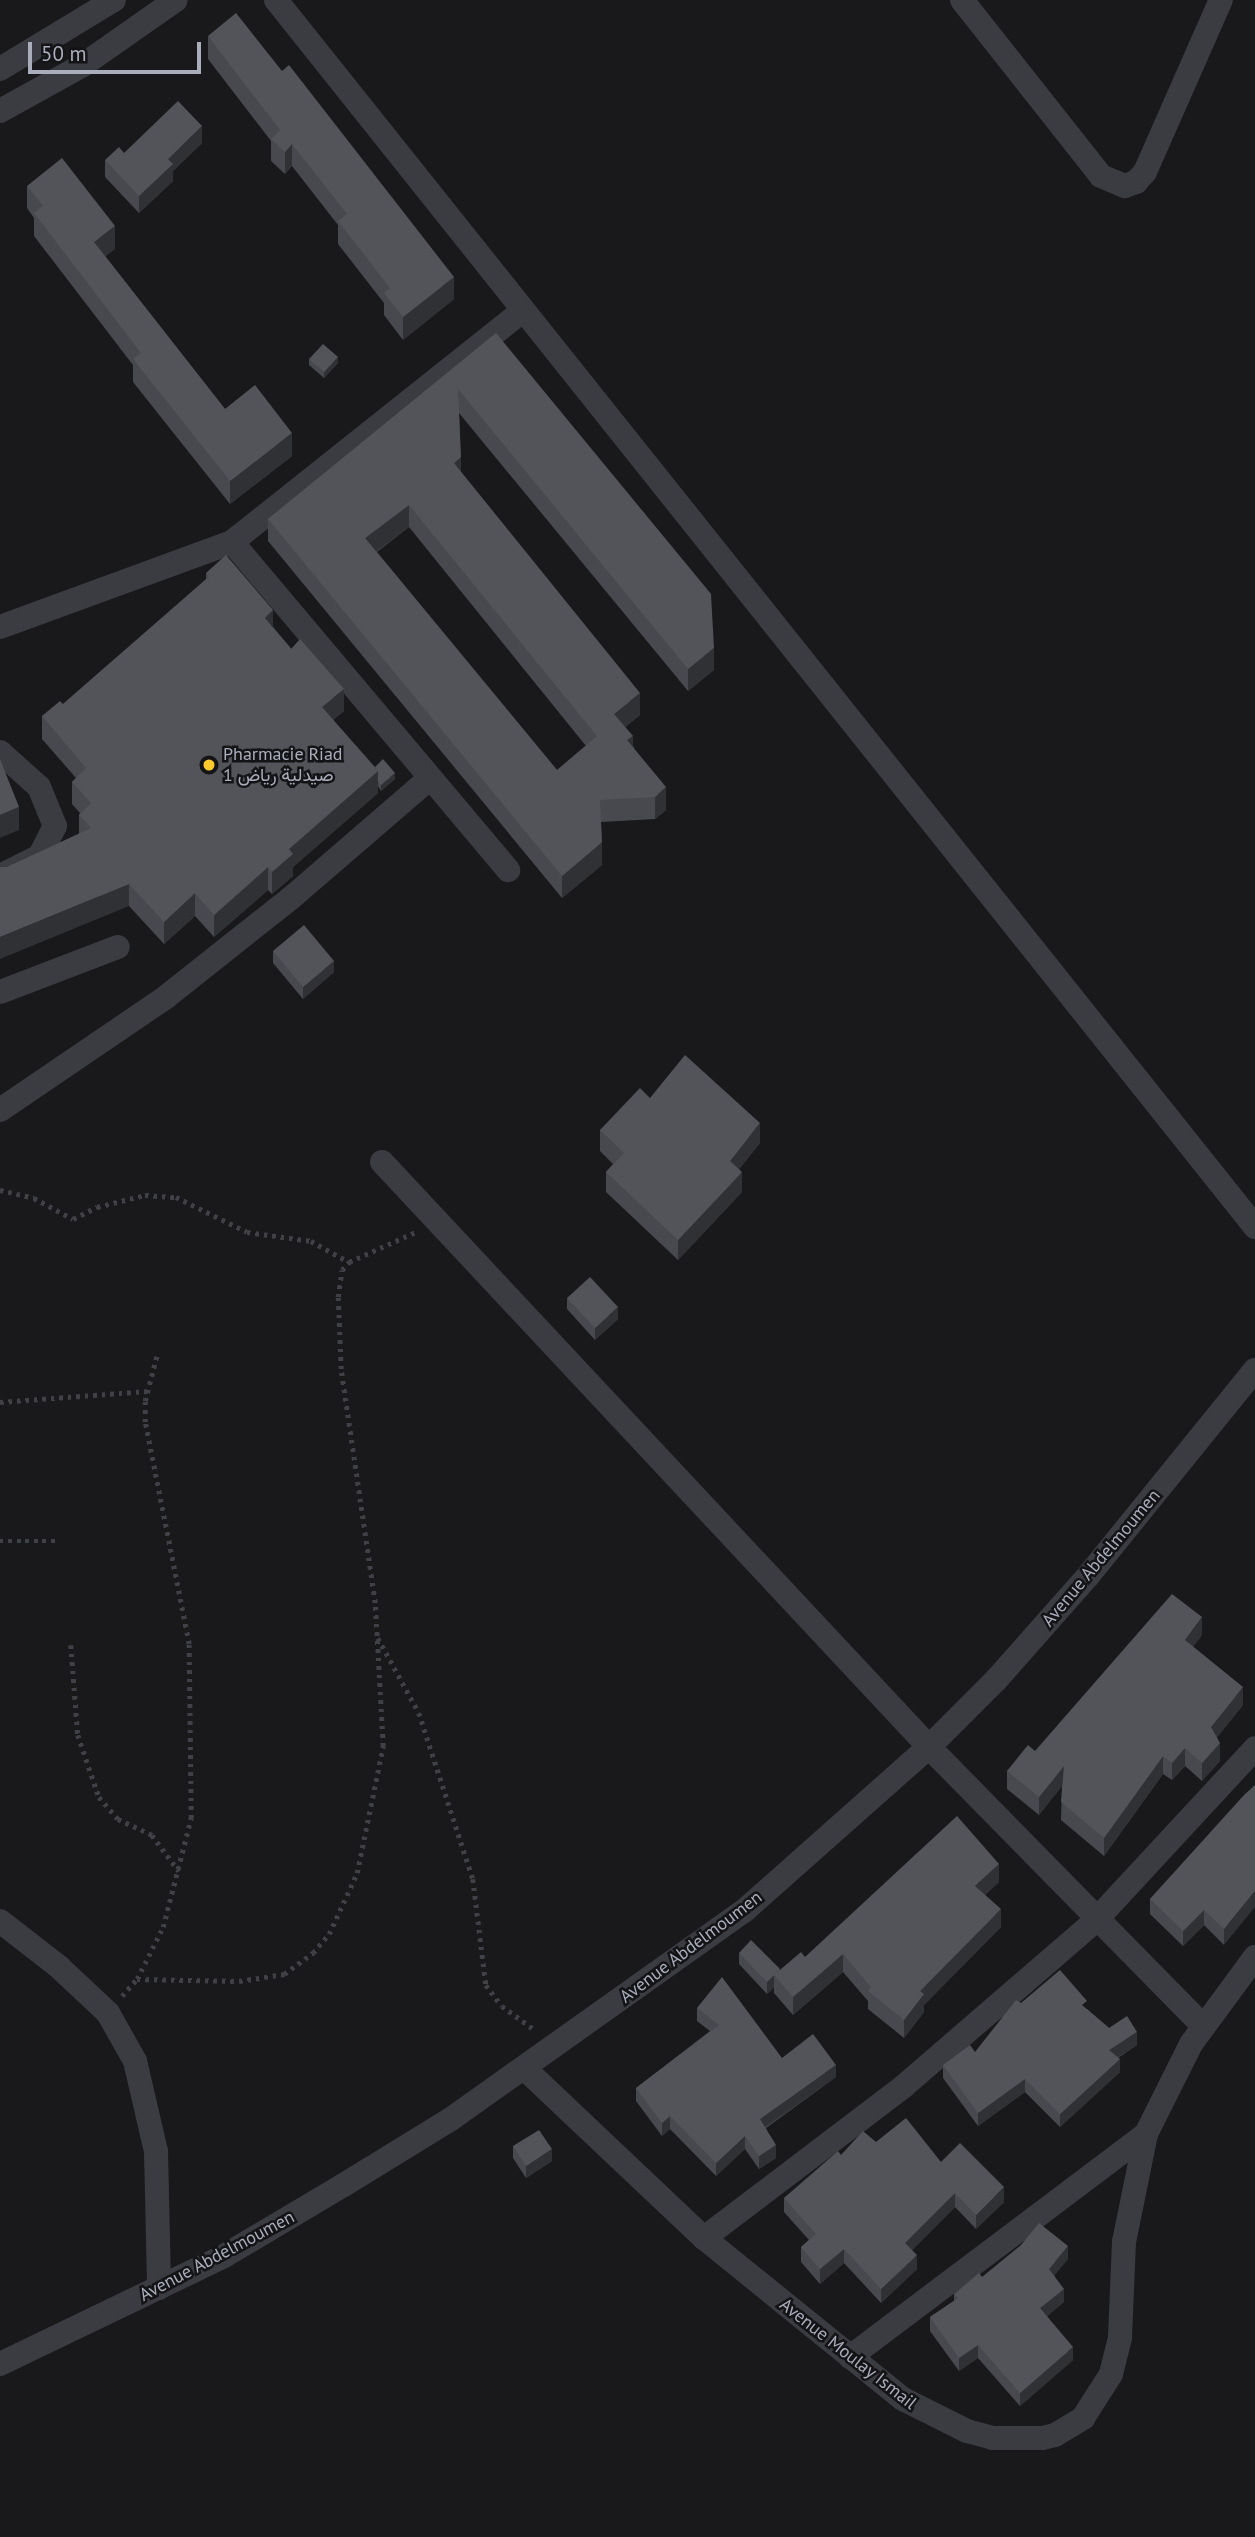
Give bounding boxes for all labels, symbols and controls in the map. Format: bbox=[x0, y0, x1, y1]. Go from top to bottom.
scale bar bbox=[32, 28, 205, 72]
text: 50 m bbox=[41, 40, 87, 67]
place label: Pharmacie Riad 1 صيدلية رياض bbox=[223, 744, 343, 786]
marker: Pharmacie Riad 1 صيدلية رياض bbox=[201, 757, 217, 773]
street label: Avenue Abdelmoumen bbox=[1037, 1485, 1165, 1631]
street label: Avenue Abdelmoumen bbox=[615, 1886, 767, 2008]
street label: Avenue Abdelmoumen bbox=[136, 2206, 298, 2306]
street label: Avenue Moulay Ismail bbox=[775, 2294, 921, 2414]

